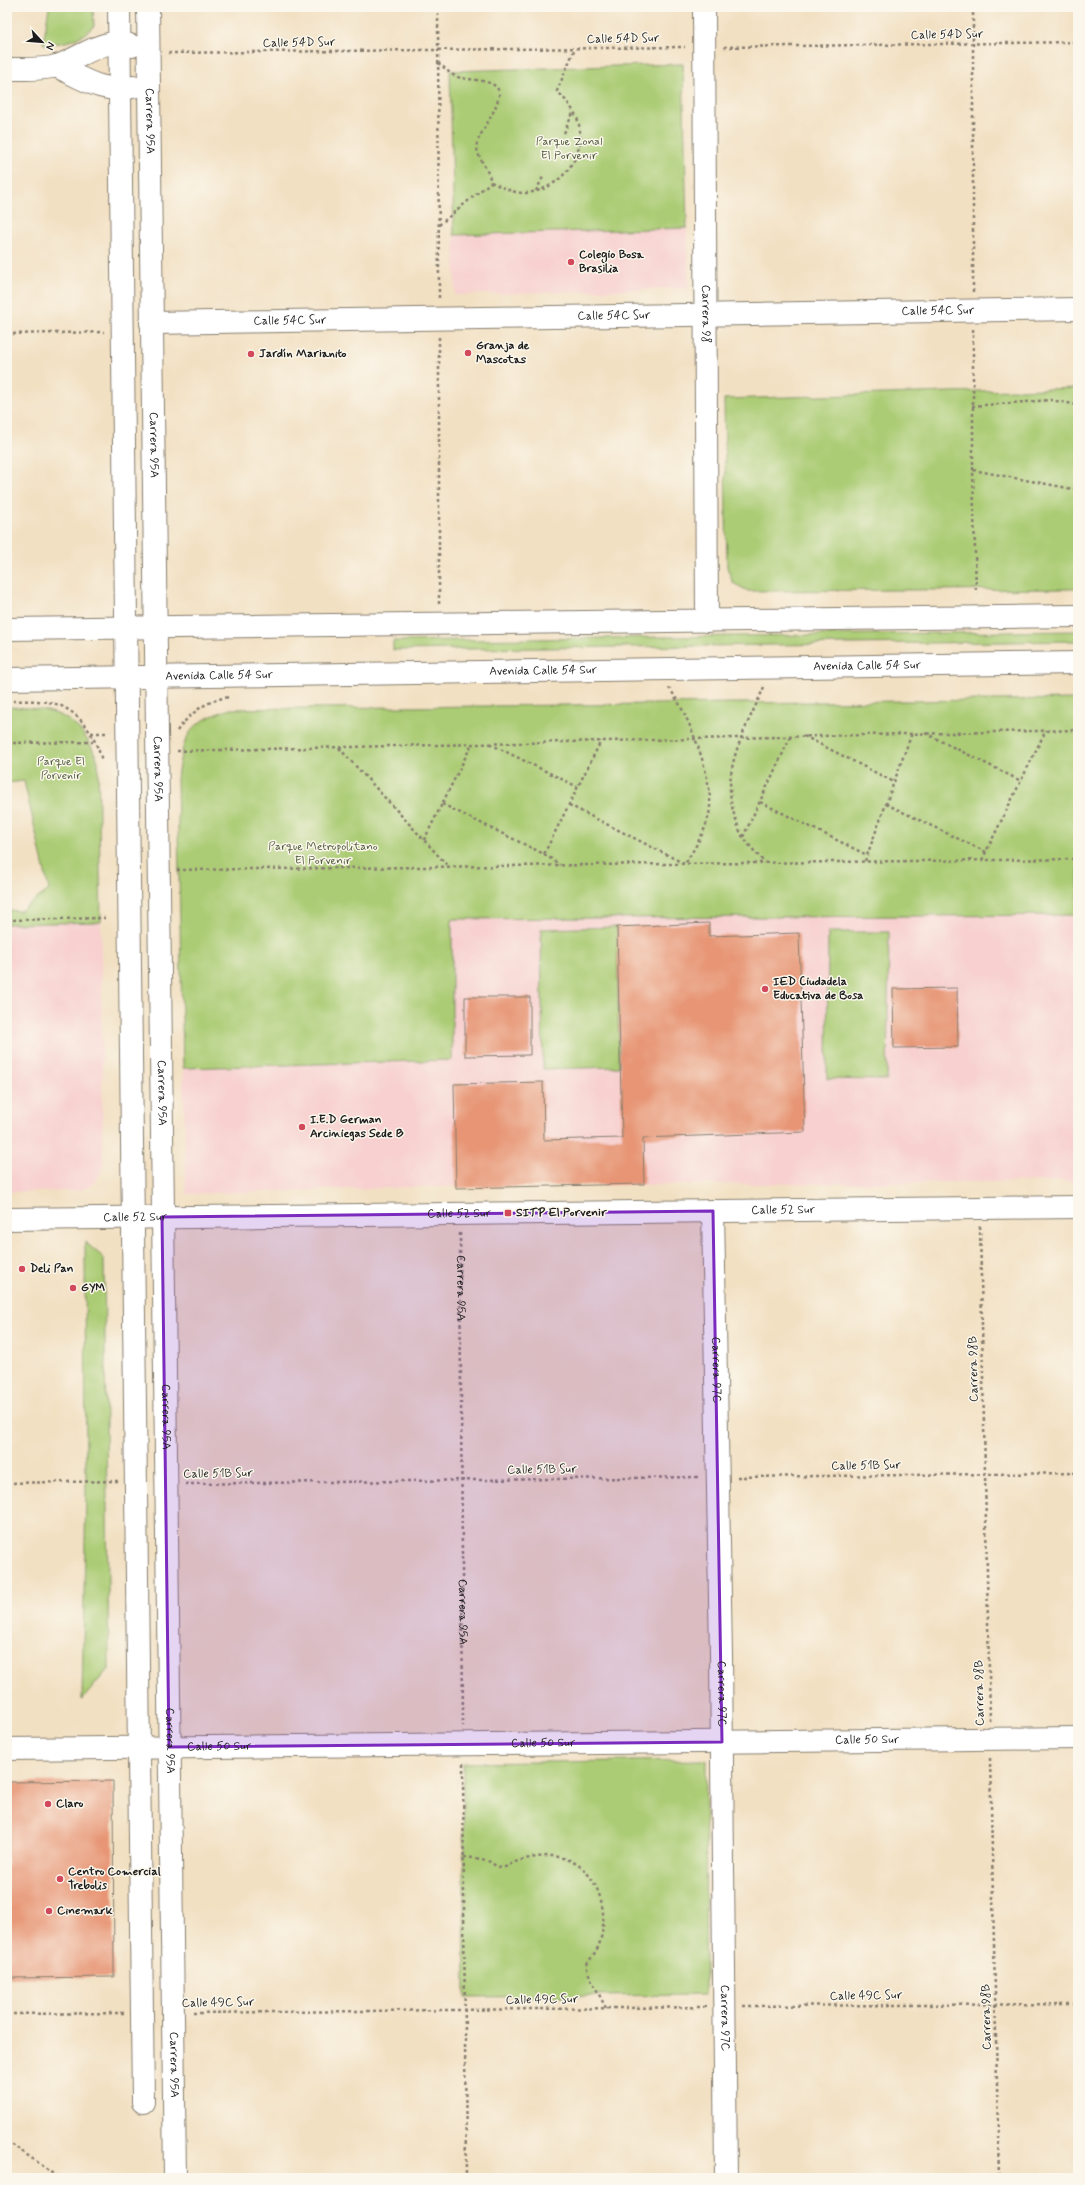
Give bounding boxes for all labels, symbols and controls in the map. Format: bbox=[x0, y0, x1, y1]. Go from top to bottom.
north arrow bbox=[22, 22, 62, 62]
street label: Calle 54D Sur bbox=[911, 26, 984, 44]
street label: Calle 54D Sur bbox=[587, 30, 660, 48]
street label: Calle 54D Sur bbox=[263, 34, 336, 52]
text: N bbox=[42, 40, 58, 52]
street label: Carrera 95A bbox=[141, 88, 158, 154]
park label: Parque Zonal El Porvenir bbox=[536, 134, 602, 164]
place label: Colegio Bosa Brasilia bbox=[579, 247, 645, 277]
marker: Colegio Bosa Brasilia bbox=[566, 257, 576, 267]
street label: Carrera 98 bbox=[697, 285, 714, 343]
street label: Calle 54C Sur bbox=[901, 303, 975, 320]
street label: Calle 54C Sur bbox=[577, 307, 651, 325]
street label: Calle 54C Sur bbox=[253, 312, 327, 329]
place label: Granja de Mascotas bbox=[476, 338, 530, 368]
place label: Jardín Marianito bbox=[259, 346, 346, 362]
marker: Granja de Mascotas bbox=[463, 348, 473, 358]
marker: Jardín Marianito bbox=[246, 349, 256, 359]
street label: Carrera 95A bbox=[145, 412, 162, 478]
street label: Avenida Calle 54 Sur bbox=[813, 657, 921, 675]
street label: Avenida Calle 54 Sur bbox=[489, 662, 597, 680]
street label: Avenida Calle 54 Sur bbox=[165, 667, 273, 685]
street label: Carrera 95A bbox=[149, 736, 166, 802]
park label: Parque El Porvenir bbox=[37, 754, 85, 784]
park label: Parque Metropolitano El Porvenir bbox=[268, 839, 378, 869]
place label: IED Ciudadela Educativa de Bosa bbox=[773, 974, 863, 1004]
marker: IED Ciudadela Educativa de Bosa bbox=[760, 984, 770, 994]
street label: Carrera 95A bbox=[153, 1060, 170, 1126]
place label: I.E.D German Arciniegas Sede B bbox=[310, 1112, 404, 1142]
marker: I.E.D German Arciniegas Sede B bbox=[297, 1122, 307, 1132]
street label: Calle 52 Sur bbox=[751, 1202, 815, 1219]
place label: SITP El Porvenir bbox=[516, 1205, 607, 1221]
street label: Calle 52 Sur bbox=[427, 1206, 491, 1222]
marker: SITP El Porvenir bbox=[503, 1208, 513, 1218]
street label: Calle 52 Sur bbox=[103, 1209, 167, 1226]
street label: Carrera 95A bbox=[452, 1255, 469, 1321]
place label: Deli Pan bbox=[30, 1261, 74, 1277]
marker: Deli Pan bbox=[17, 1264, 27, 1274]
place label: GYM bbox=[81, 1280, 106, 1296]
marker: GYM bbox=[68, 1283, 78, 1293]
street label: Carrera 98B bbox=[965, 1336, 983, 1402]
street label: Carrera 97C bbox=[707, 1337, 724, 1404]
street label: Carrera 95A bbox=[157, 1384, 174, 1450]
street label: Calle 51B Sur bbox=[831, 1457, 901, 1475]
street label: Calle 51B Sur bbox=[507, 1461, 577, 1479]
street label: Calle 51B Sur bbox=[183, 1465, 253, 1483]
street label: Carrera 95A bbox=[454, 1579, 471, 1645]
street label: Carrera 98B bbox=[971, 1660, 989, 1726]
street label: Carrera 97C bbox=[713, 1661, 730, 1728]
street label: Carrera 95A bbox=[161, 1708, 178, 1774]
street label: Calle 50 Sur bbox=[835, 1732, 899, 1748]
street label: Calle 50 Sur bbox=[511, 1735, 575, 1752]
street label: Calle 50 Sur bbox=[187, 1738, 251, 1755]
place label: Claro bbox=[56, 1796, 84, 1812]
marker: Claro bbox=[43, 1799, 53, 1809]
place label: Centro Comercial Trebolis bbox=[68, 1864, 161, 1894]
marker: Centro Comercial Trebolis bbox=[55, 1874, 65, 1884]
place label: Cinemark bbox=[57, 1903, 113, 1919]
marker: Cinemark bbox=[44, 1906, 54, 1916]
street label: Carrera 98B bbox=[978, 1984, 996, 2050]
street label: Carrera 97C bbox=[716, 1985, 733, 2052]
street label: Calle 49C Sur bbox=[830, 1987, 903, 2005]
street label: Calle 49C Sur bbox=[506, 1991, 579, 2009]
street label: Calle 49C Sur bbox=[182, 1994, 255, 2012]
street label: Carrera 95A bbox=[165, 2032, 182, 2098]

